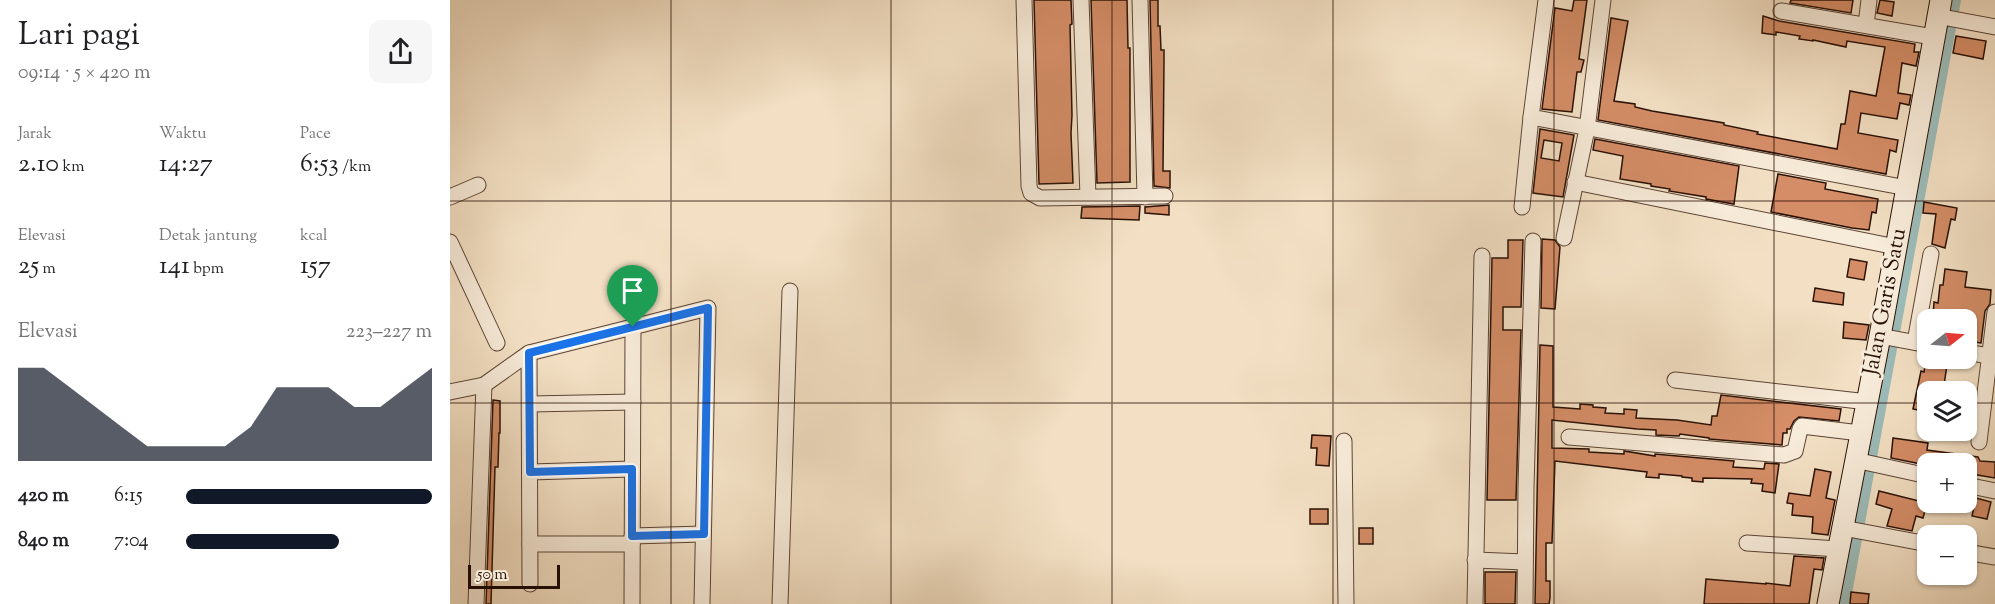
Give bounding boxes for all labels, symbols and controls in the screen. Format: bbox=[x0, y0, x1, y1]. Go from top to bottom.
text: Lari pagi bbox=[18, 12, 140, 60]
button: share bbox=[369, 20, 432, 83]
text: 09:14 · 5 × 420 m bbox=[18, 59, 151, 88]
text: Jarak bbox=[18, 123, 52, 146]
text: Waktu bbox=[159, 123, 206, 146]
text: Pace bbox=[300, 123, 331, 146]
text: 2.10 bbox=[18, 146, 59, 183]
text: 14:27 bbox=[159, 146, 213, 183]
text: 6:53 bbox=[300, 146, 339, 183]
text: km bbox=[59, 156, 84, 179]
text: /km bbox=[339, 156, 371, 179]
text: Elevasi bbox=[18, 225, 66, 248]
text: Detak jantung bbox=[159, 225, 257, 248]
text: kcal bbox=[300, 225, 328, 248]
street label: Jalan Garis Satu bbox=[1856, 225, 1916, 379]
text: 25 bbox=[18, 248, 39, 285]
text: 141 bbox=[159, 248, 190, 285]
text: 157 bbox=[300, 248, 331, 285]
text: m bbox=[39, 258, 56, 281]
text: bpm bbox=[190, 258, 224, 281]
pin bbox=[607, 265, 658, 327]
icon: arrive bbox=[616, 274, 649, 307]
north arrow bbox=[1917, 309, 1977, 369]
map controls bbox=[1917, 309, 1977, 585]
text: Elevasi bbox=[18, 318, 78, 347]
text: 223–227 m bbox=[346, 318, 432, 347]
button: layers bbox=[1917, 381, 1977, 441]
button: + bbox=[1917, 453, 1977, 513]
text: 420 m bbox=[18, 482, 69, 511]
text: 6:15 bbox=[114, 482, 143, 511]
button: − bbox=[1917, 525, 1977, 585]
text: 840 m bbox=[18, 527, 69, 556]
text: 7:04 bbox=[114, 527, 149, 556]
scale bar bbox=[468, 562, 560, 590]
text: 50 m bbox=[477, 564, 508, 587]

